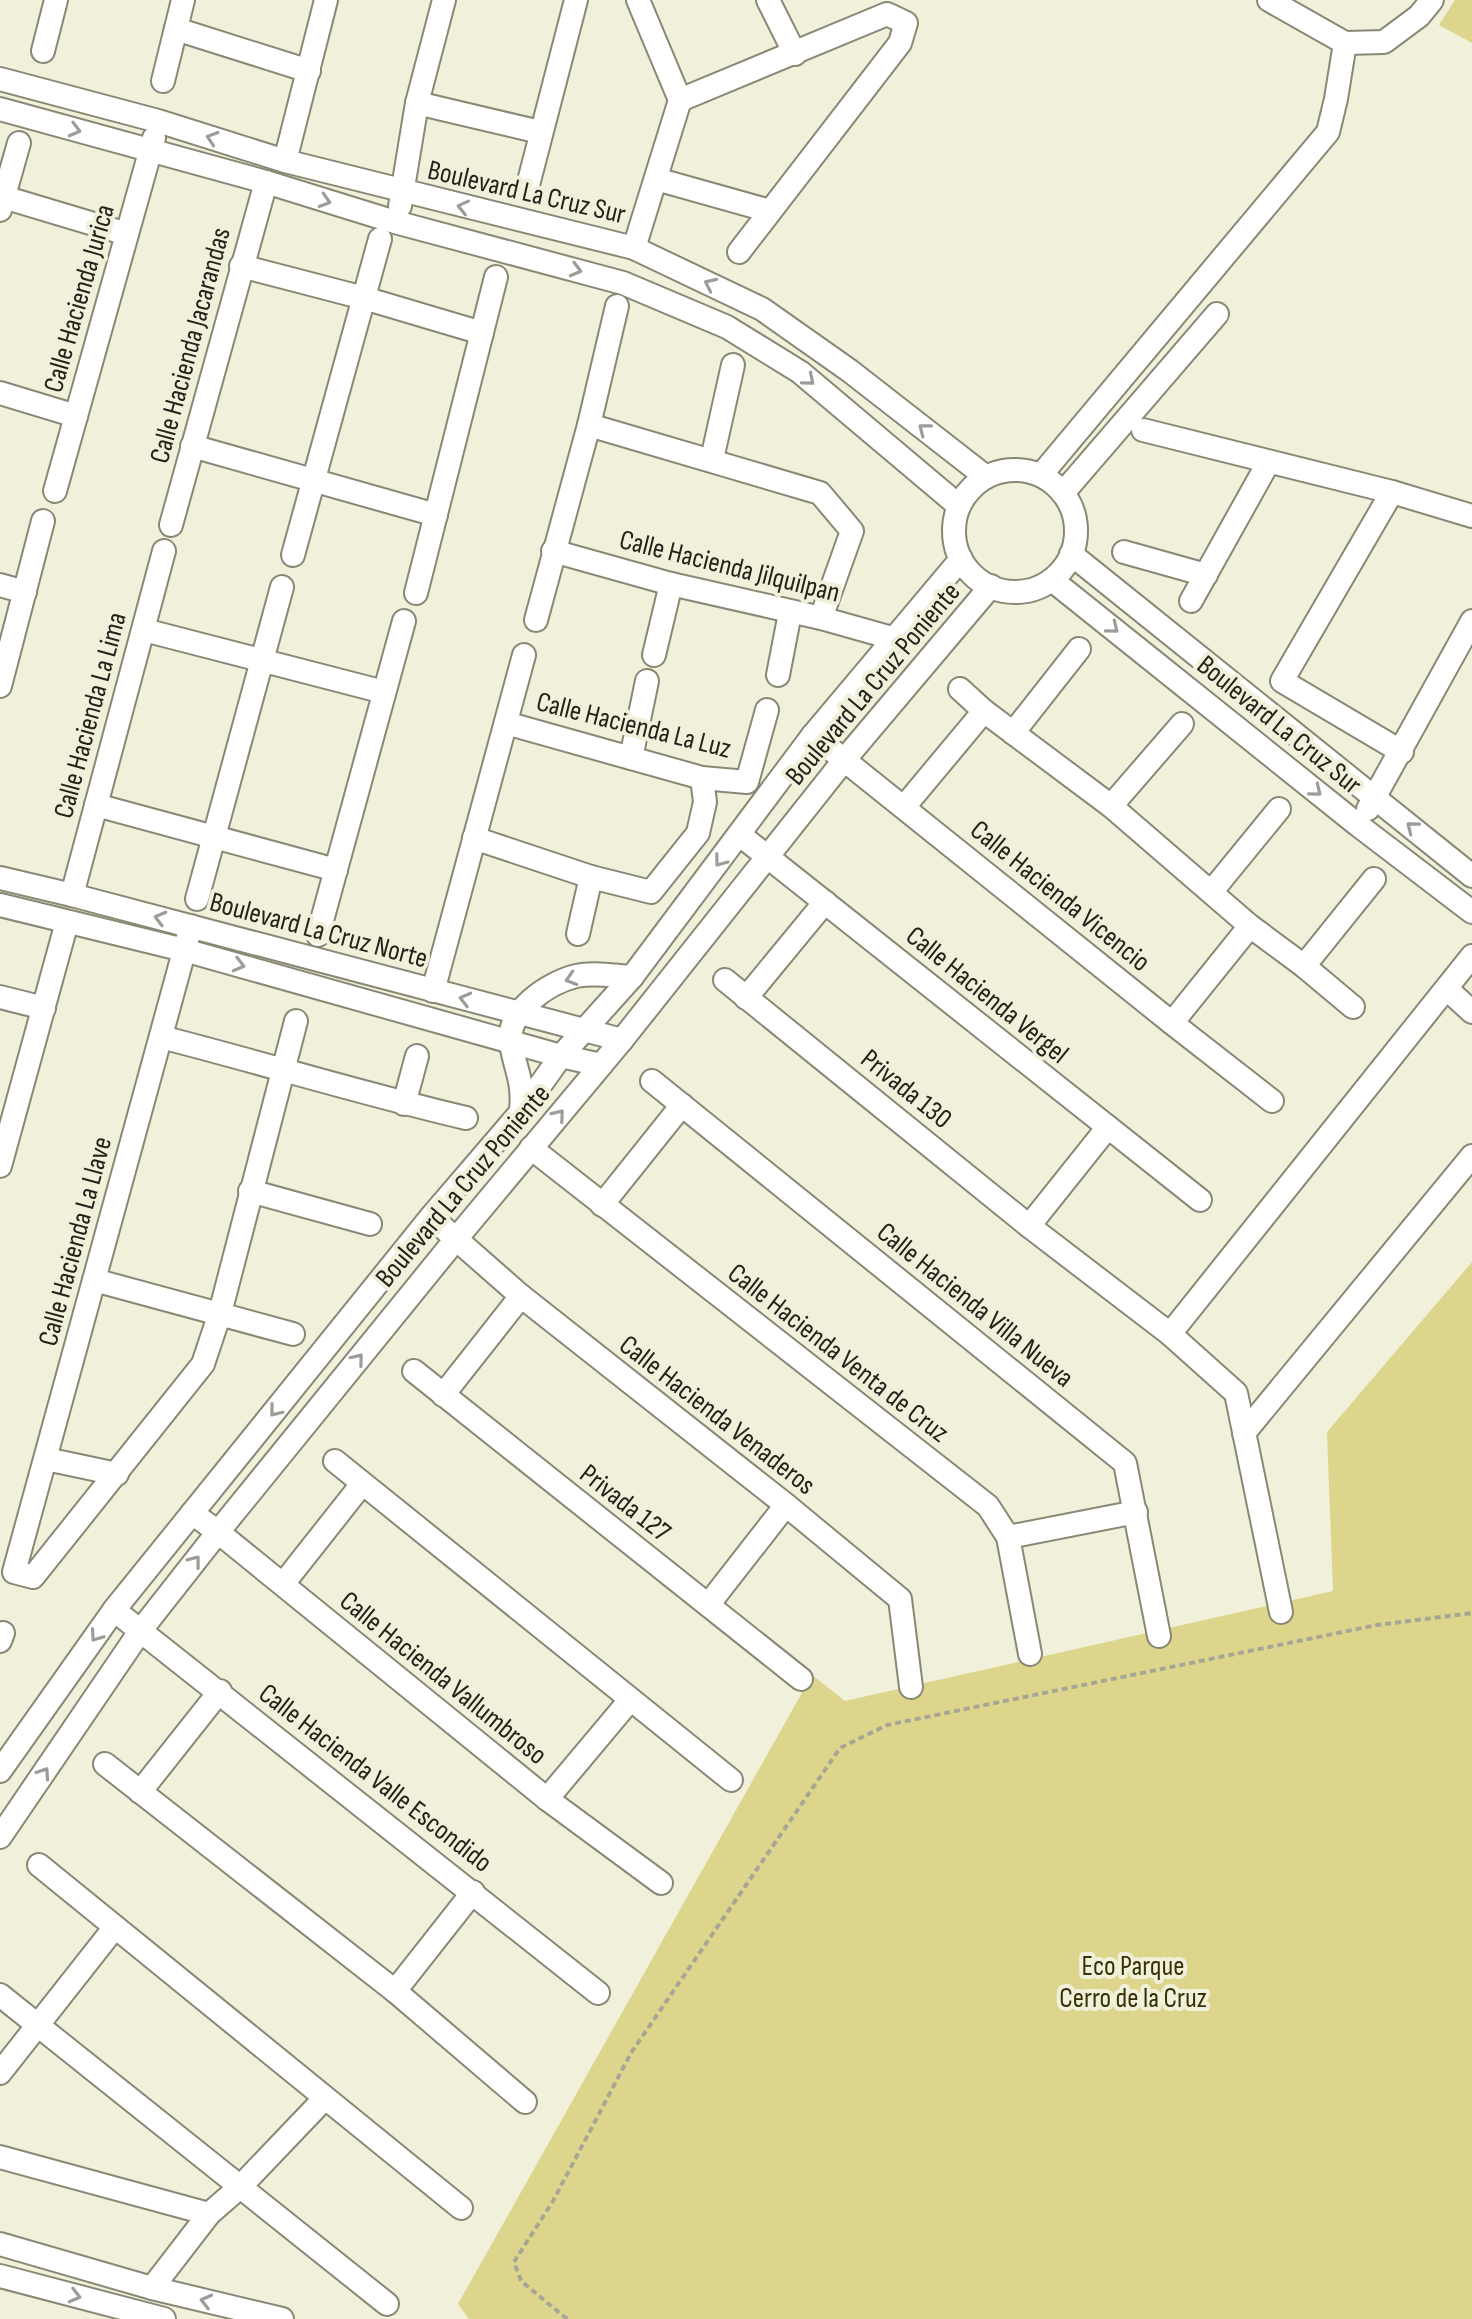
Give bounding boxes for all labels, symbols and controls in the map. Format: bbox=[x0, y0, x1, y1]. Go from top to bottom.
one-way arrow bbox=[68, 121, 82, 137]
one-way arrow bbox=[206, 132, 220, 148]
street label: Boulevard La Cruz Sur bbox=[425, 154, 629, 231]
one-way arrow bbox=[318, 191, 332, 207]
one-way arrow bbox=[457, 199, 470, 216]
street label: Calle Hacienda Jurica bbox=[37, 201, 122, 396]
street label: Calle Hacienda Jacarandas bbox=[143, 224, 238, 467]
one-way arrow bbox=[568, 261, 582, 277]
one-way arrow bbox=[704, 278, 718, 294]
one-way arrow bbox=[800, 370, 814, 385]
one-way arrow bbox=[919, 424, 933, 439]
street label: Calle Hacienda Jilquilpan bbox=[616, 523, 843, 610]
street label: Boulevard La Cruz Poniente bbox=[779, 576, 967, 792]
street label: Calle Hacienda La Lima bbox=[47, 609, 134, 822]
one-way arrow bbox=[1104, 619, 1119, 633]
street label: Boulevard La Cruz Sur bbox=[1190, 649, 1368, 802]
street label: Calle Hacienda La Luz bbox=[533, 685, 734, 766]
one-way arrow bbox=[1307, 781, 1321, 796]
street label: Calle Hacienda Vicencio bbox=[964, 814, 1157, 979]
one-way arrow bbox=[1406, 822, 1421, 837]
one-way arrow bbox=[716, 852, 730, 867]
street label: Boulevard La Cruz Norte bbox=[206, 886, 431, 975]
one-way arrow bbox=[154, 910, 167, 927]
street label: Calle Hacienda Vergel bbox=[899, 920, 1075, 1071]
one-way arrow bbox=[231, 956, 245, 972]
one-way arrow bbox=[564, 970, 578, 986]
one-way arrow bbox=[459, 991, 473, 1008]
street label: Privada 130 bbox=[854, 1043, 958, 1136]
street label: Boulevard La Cruz Poniente bbox=[369, 1078, 557, 1294]
one-way arrow bbox=[549, 1110, 564, 1124]
street label: Calle Hacienda La Llave bbox=[32, 1133, 119, 1350]
street label: Calle Hacienda Villa Nueva bbox=[870, 1216, 1080, 1395]
street label: Calle Hacienda Venta de Cruz bbox=[721, 1257, 955, 1450]
street label: Calle Hacienda Venaderos bbox=[613, 1328, 822, 1502]
one-way arrow bbox=[349, 1353, 363, 1368]
one-way arrow bbox=[270, 1402, 285, 1416]
street label: Privada 127 bbox=[573, 1458, 677, 1549]
one-way arrow bbox=[185, 1556, 200, 1570]
street label: Calle Hacienda Vallumbroso bbox=[333, 1585, 553, 1772]
one-way arrow bbox=[91, 1627, 106, 1642]
street label: Calle Hacienda Valle Escondido bbox=[252, 1677, 498, 1879]
one-way arrow bbox=[34, 1767, 49, 1781]
park label: Eco Parque Cerro de la Cruz bbox=[1059, 1950, 1207, 2015]
one-way arrow bbox=[68, 2286, 82, 2303]
one-way arrow bbox=[200, 2293, 213, 2310]

